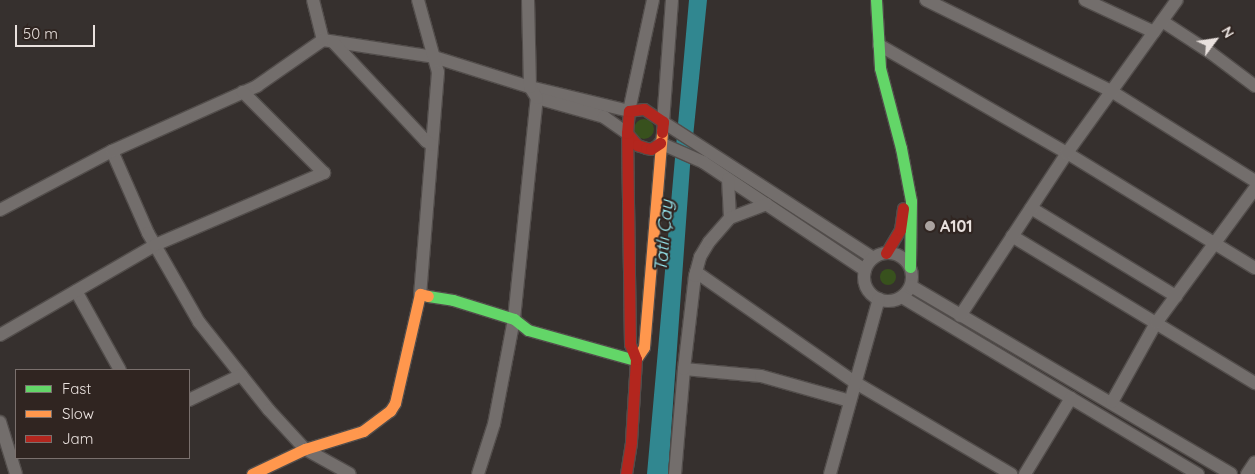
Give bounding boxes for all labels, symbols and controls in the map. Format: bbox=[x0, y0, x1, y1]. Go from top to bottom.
scale bar bbox=[18, 15, 98, 47]
north arrow bbox=[1190, 15, 1240, 65]
text: N bbox=[1217, 23, 1238, 41]
text: 50 m bbox=[23, 24, 58, 43]
water label: Tatlı Çay bbox=[650, 199, 678, 273]
place label: A101 bbox=[940, 216, 972, 236]
marker: A101 bbox=[924, 220, 936, 232]
legend bbox=[15, 369, 190, 459]
text: Fast bbox=[62, 379, 91, 398]
text: Slow bbox=[62, 404, 94, 423]
text: Jam bbox=[62, 429, 93, 448]

